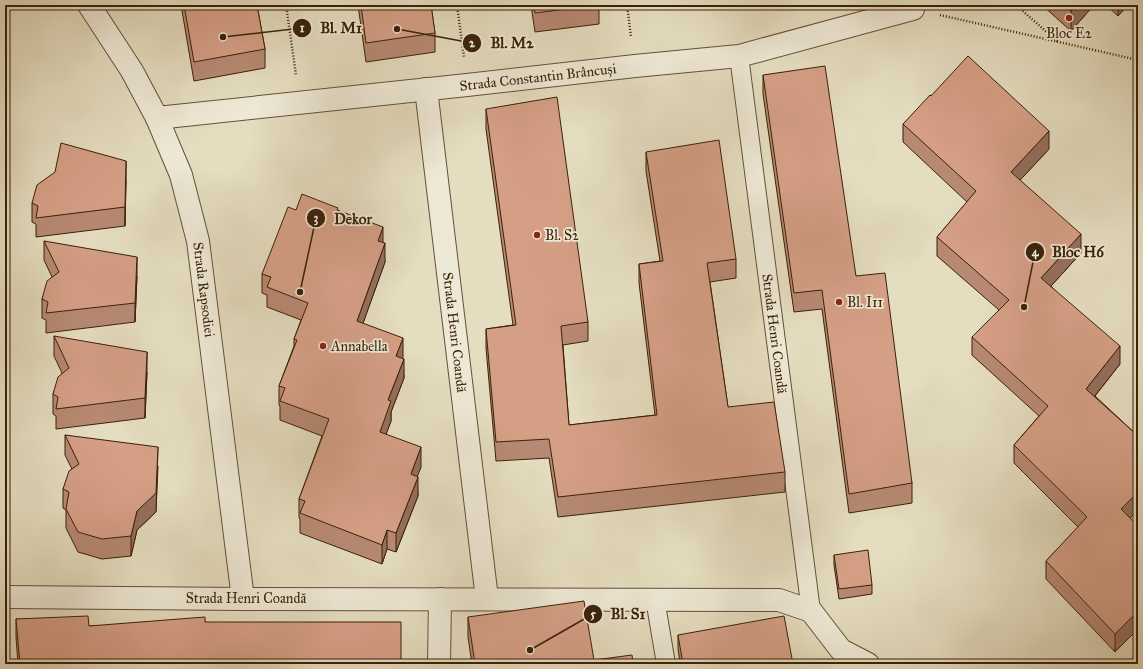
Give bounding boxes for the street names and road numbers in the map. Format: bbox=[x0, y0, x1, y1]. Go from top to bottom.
street label: Strada Constantin Brâncuși bbox=[459, 60, 617, 94]
street label: Strada Rapsodiei bbox=[190, 241, 219, 338]
street label: Strada Henri Coandă bbox=[439, 271, 471, 393]
street label: Strada Henri Coandă bbox=[759, 273, 791, 395]
street label: Strada Henri Coandă bbox=[186, 590, 306, 607]

